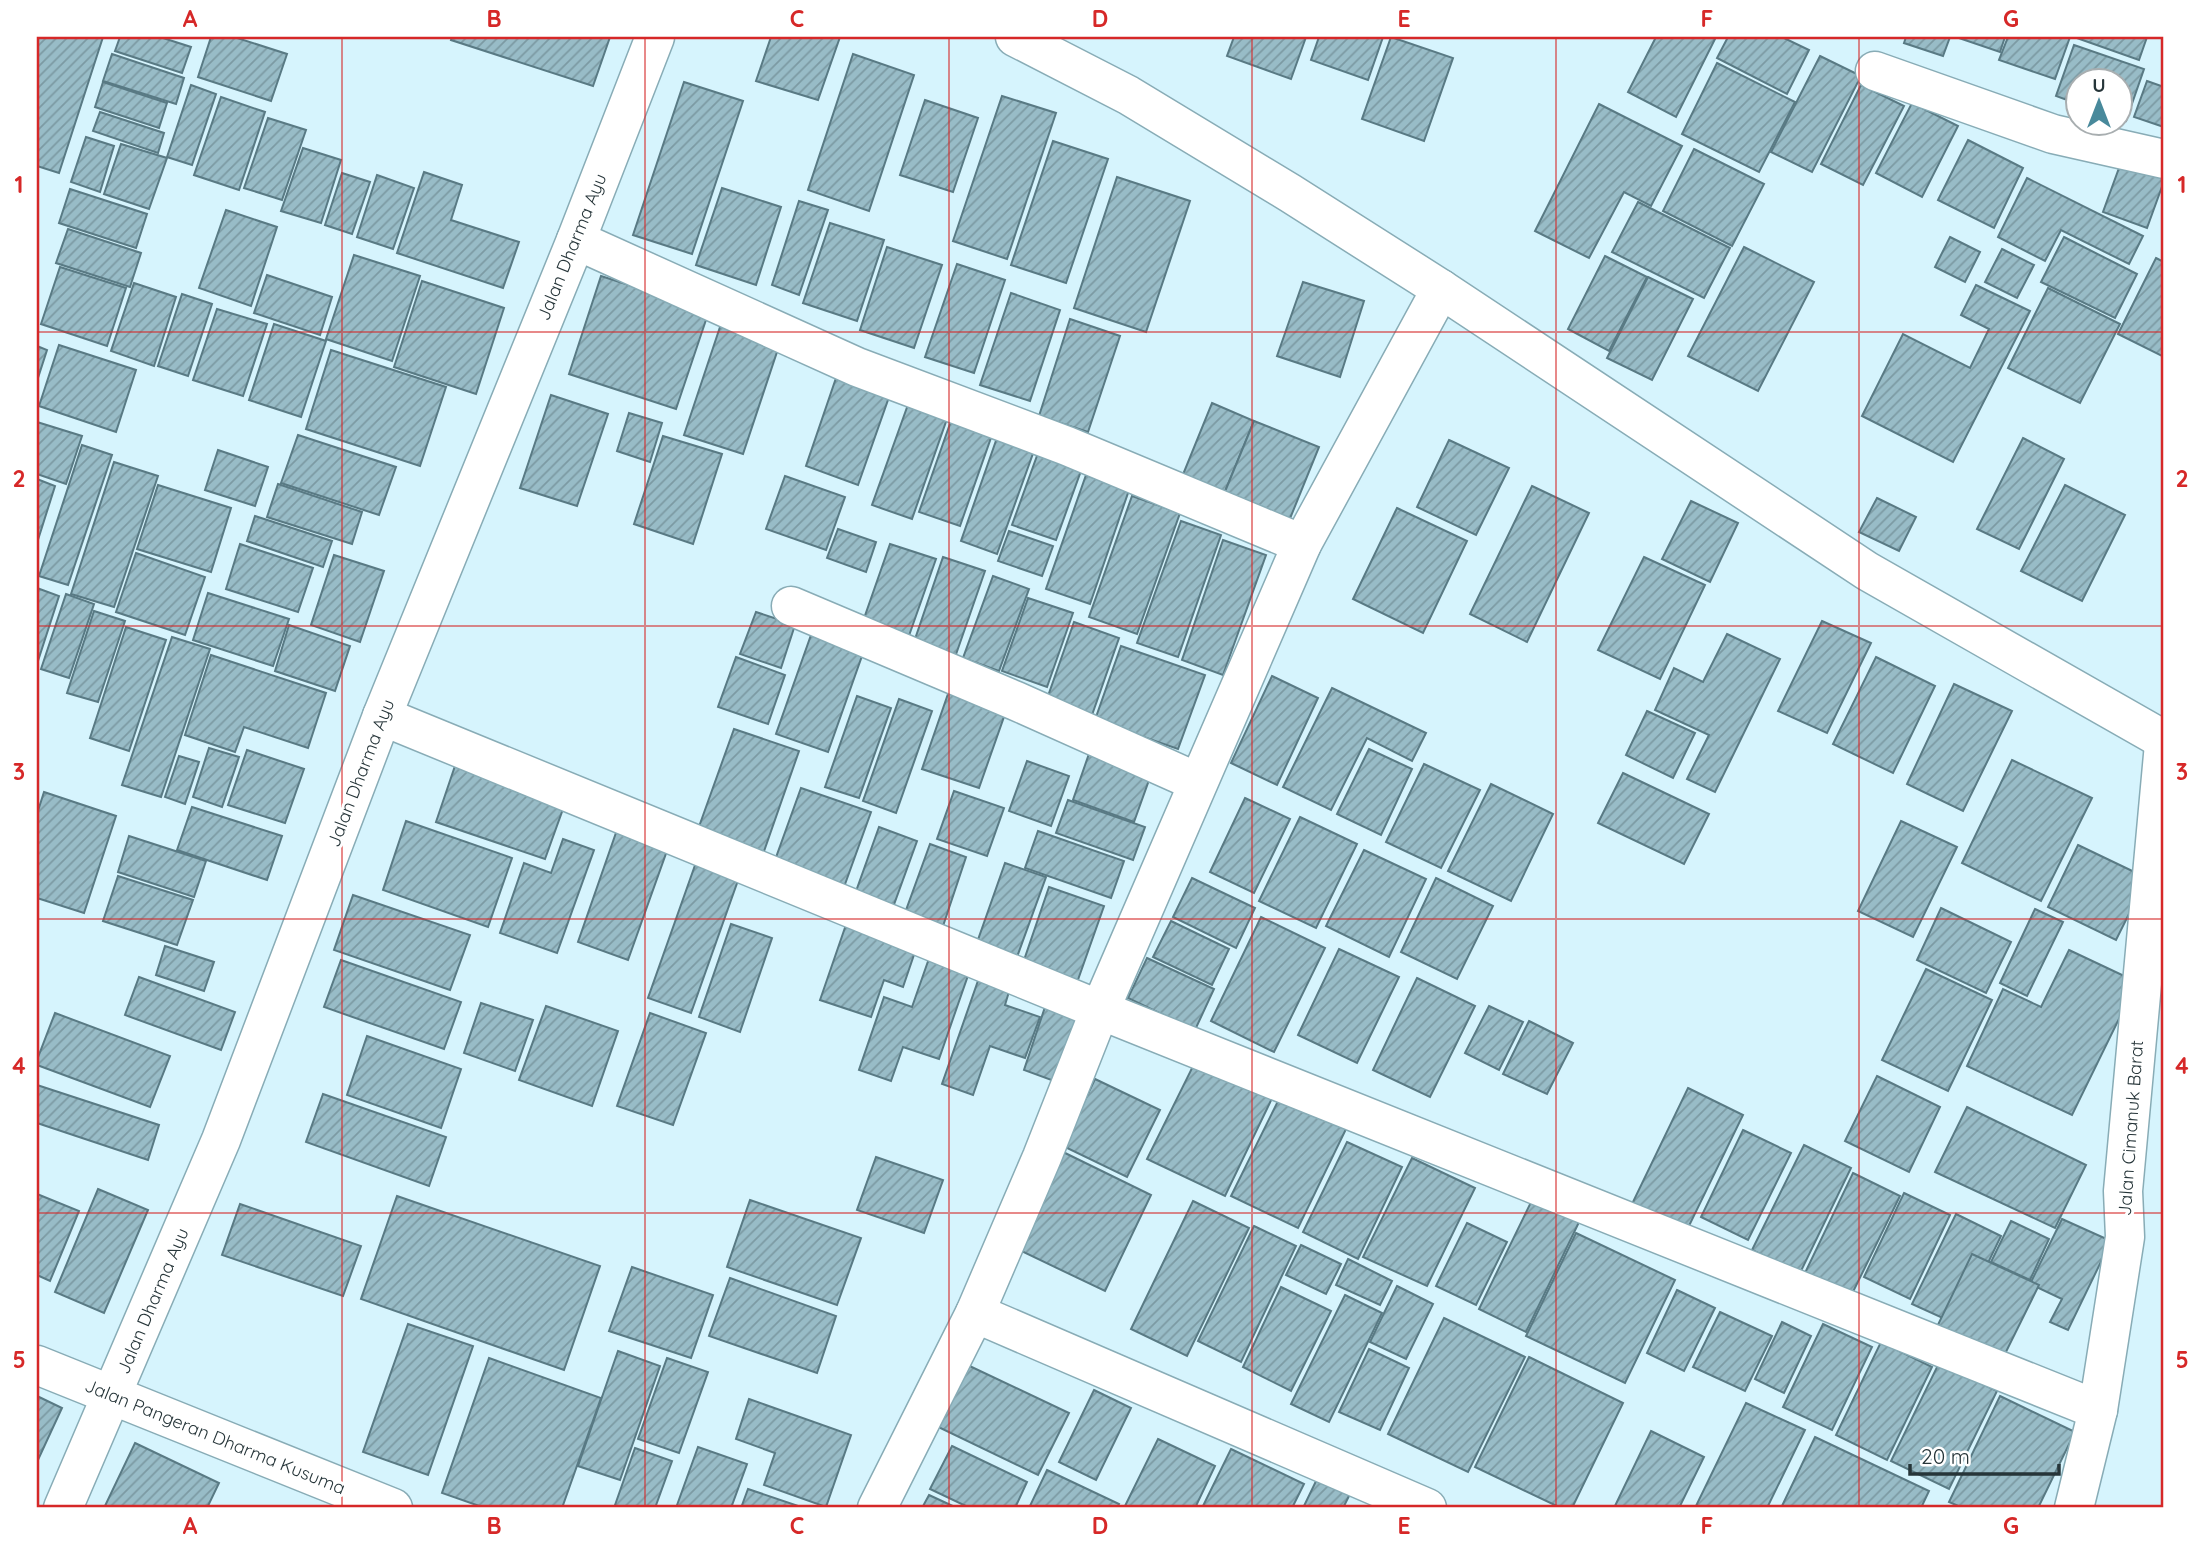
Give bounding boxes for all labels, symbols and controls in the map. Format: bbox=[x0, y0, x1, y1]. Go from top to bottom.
text: A bbox=[183, 4, 198, 33]
text: B bbox=[486, 4, 502, 33]
text: C bbox=[790, 4, 804, 33]
text: D bbox=[1092, 4, 1108, 33]
text: E bbox=[1397, 4, 1411, 33]
text: F bbox=[1701, 4, 1713, 33]
text: G bbox=[2003, 4, 2019, 33]
north arrow bbox=[2064, 66, 2134, 136]
text: U bbox=[2092, 73, 2106, 97]
text: 1 bbox=[15, 170, 23, 199]
street label: Jalan Dharma Ayu bbox=[532, 170, 612, 324]
text: 1 bbox=[2178, 170, 2186, 199]
text: 2 bbox=[12, 464, 26, 493]
text: 2 bbox=[2175, 464, 2189, 493]
street label: Jalan Dharma Ayu bbox=[322, 696, 399, 850]
text: 3 bbox=[13, 757, 25, 786]
text: 3 bbox=[2176, 757, 2188, 786]
street label: Jalan Cimanuk Barat bbox=[2113, 1039, 2148, 1217]
text: 4 bbox=[12, 1051, 26, 1080]
text: 4 bbox=[2175, 1051, 2189, 1080]
street label: Jalan Dharma Ayu bbox=[111, 1224, 194, 1377]
text: 5 bbox=[12, 1345, 26, 1374]
text: 5 bbox=[2175, 1345, 2189, 1374]
street label: Jalan Pangeran Dharma Kusuma bbox=[82, 1374, 349, 1499]
scale bar bbox=[1910, 1433, 2059, 1477]
text: 20 m bbox=[1921, 1443, 1970, 1469]
text: A bbox=[183, 1511, 198, 1540]
text: B bbox=[486, 1511, 502, 1540]
text: C bbox=[790, 1511, 804, 1540]
text: D bbox=[1092, 1511, 1108, 1540]
text: E bbox=[1397, 1511, 1411, 1540]
text: F bbox=[1701, 1511, 1713, 1540]
text: G bbox=[2003, 1511, 2019, 1540]

